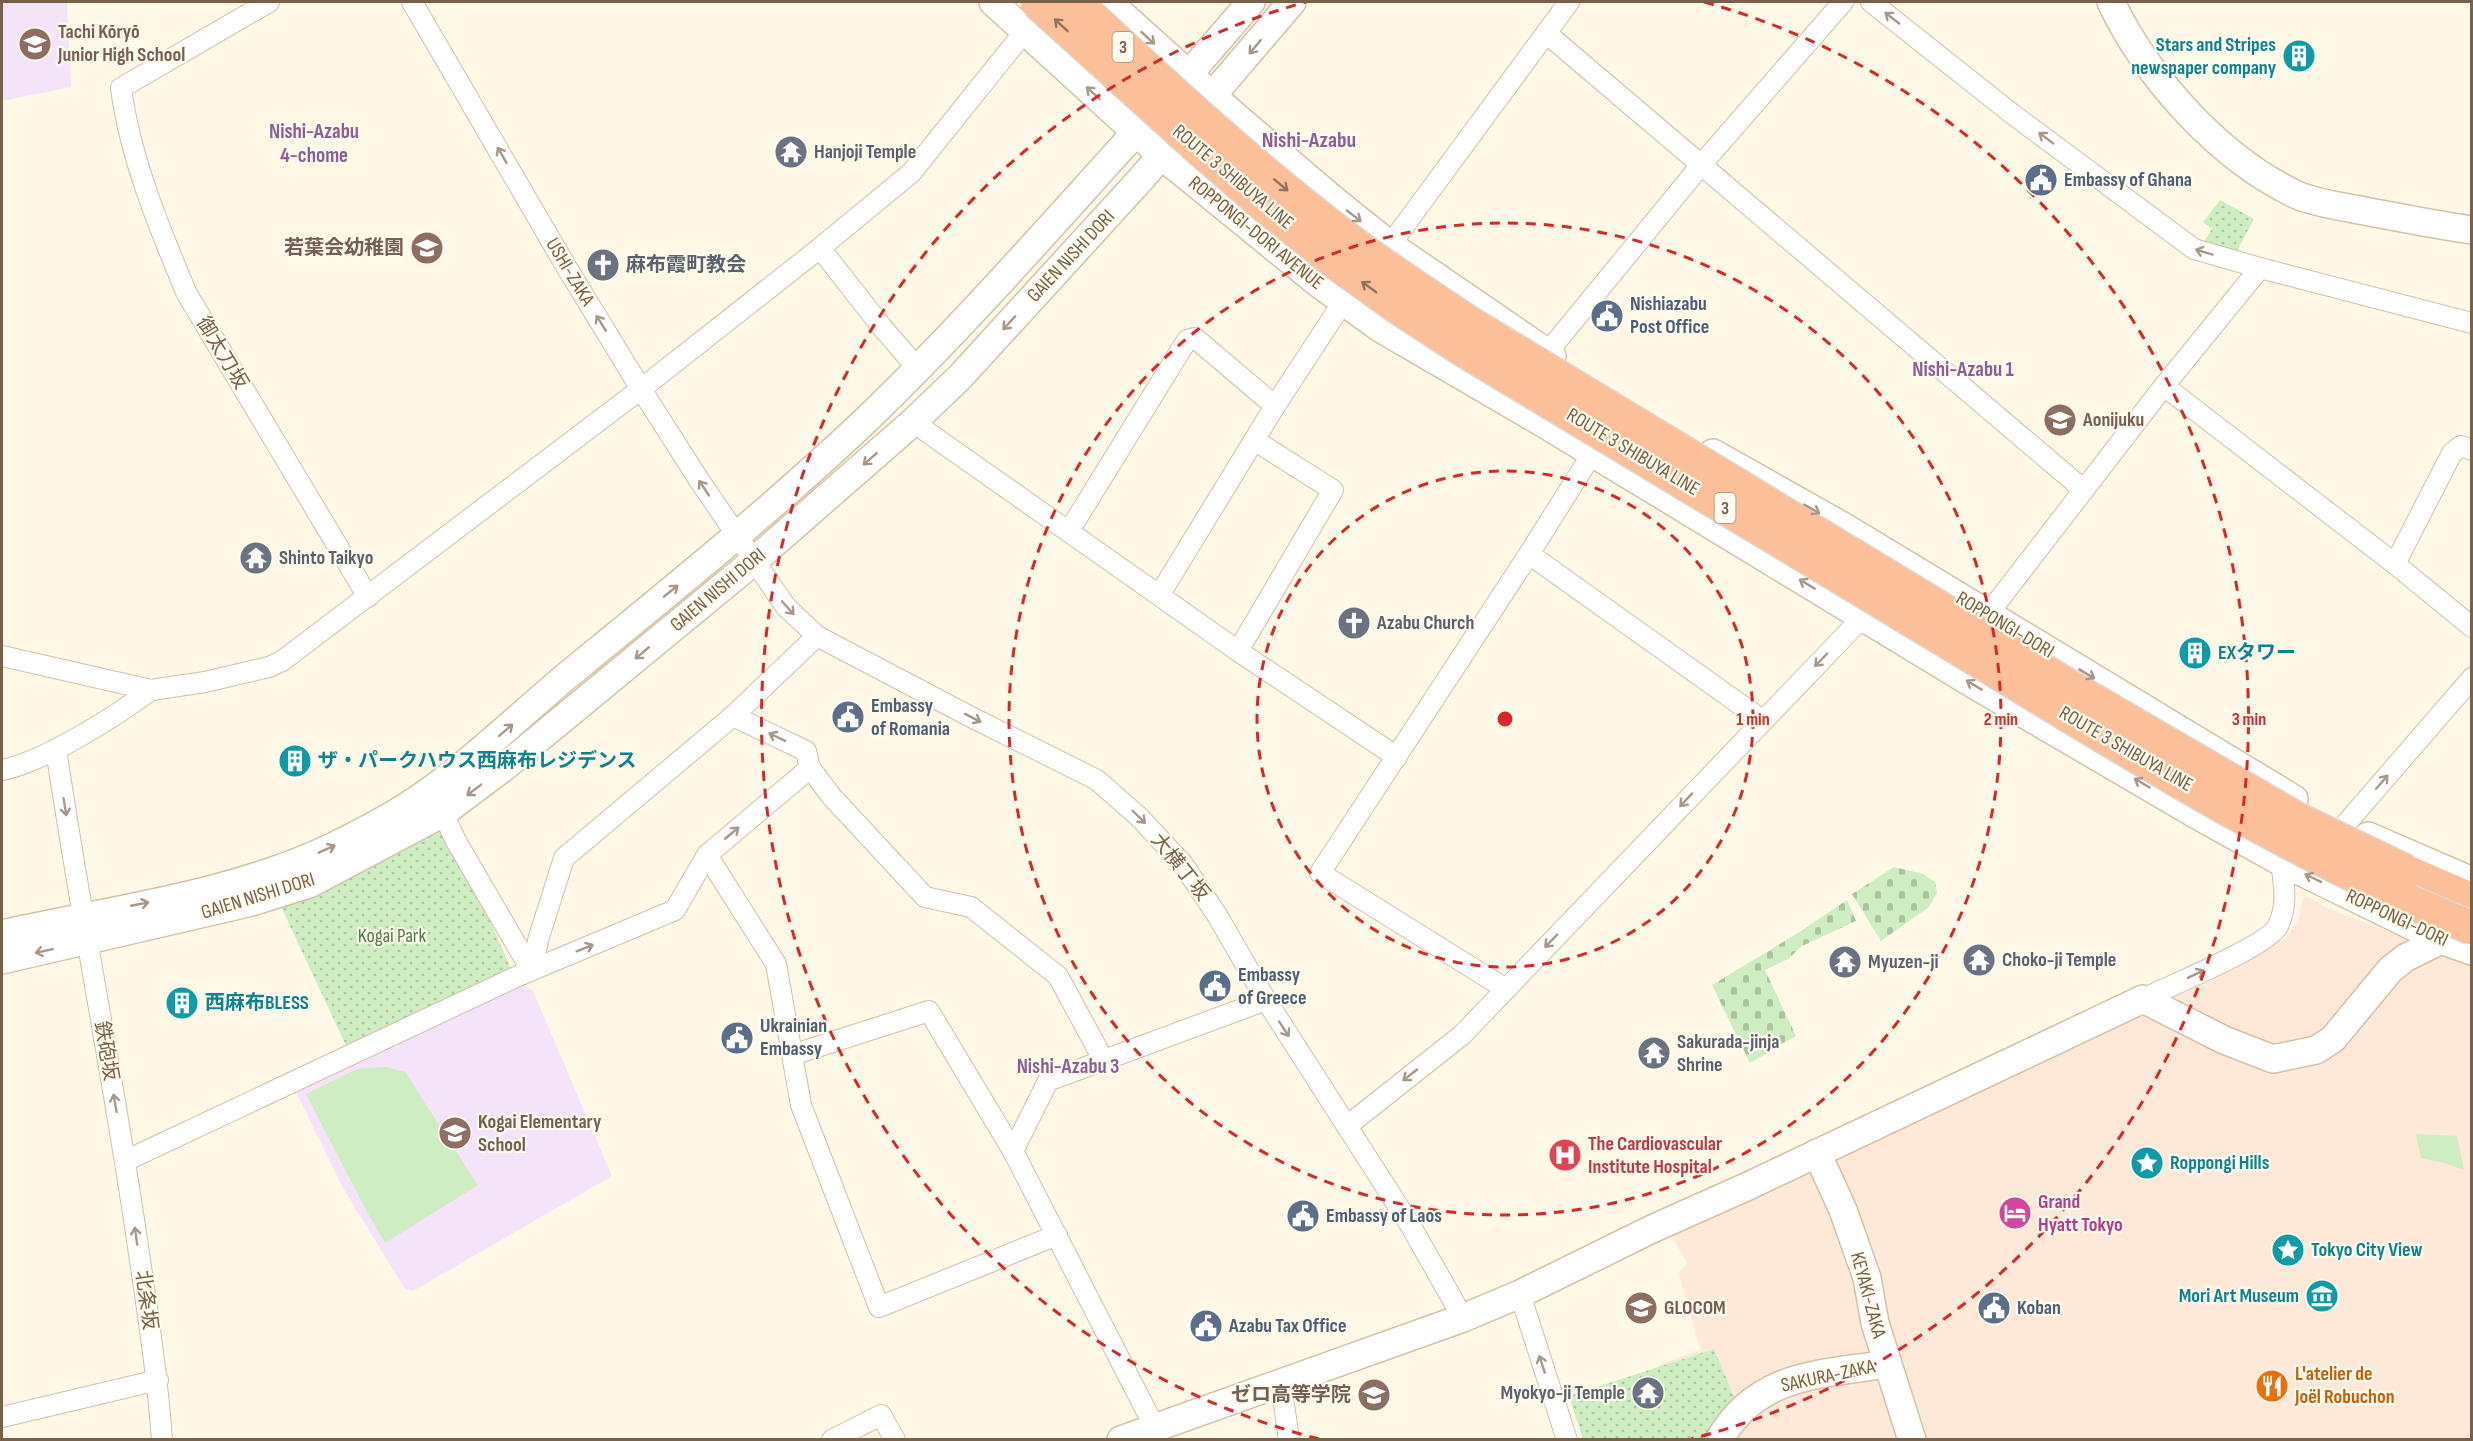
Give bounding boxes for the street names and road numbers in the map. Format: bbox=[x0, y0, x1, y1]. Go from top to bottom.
road number: 3 bbox=[1112, 32, 1134, 62]
street label: ROUTE 3 SHIBUYA LINE bbox=[1168, 119, 1298, 235]
street label: ROPPONGI-DORI AVENUE bbox=[1184, 171, 1328, 295]
street label: GAIEN NISHI DORI bbox=[1022, 205, 1120, 307]
street label: USHI-ZAKA bbox=[540, 234, 600, 311]
street label: 御太刀坂 bbox=[191, 313, 253, 393]
street label: ROUTE 3 SHIBUYA LINE bbox=[1562, 403, 1704, 501]
road number: 3 bbox=[1714, 493, 1736, 523]
street label: GAIEN NISHI DORI bbox=[665, 543, 771, 637]
street label: ROPPONGI-DORI bbox=[1952, 586, 2058, 664]
street label: ROUTE 3 SHIBUYA LINE bbox=[2055, 701, 2197, 797]
street label: 大横丁坂 bbox=[1146, 828, 1214, 906]
street label: GAIEN NISHI DORI bbox=[198, 867, 318, 925]
street label: ROPPONGI-DORI bbox=[2342, 884, 2452, 952]
street label: 鉄砲坂 bbox=[89, 1019, 123, 1083]
street label: KEYAKI-ZAKA bbox=[1845, 1249, 1891, 1341]
street label: 北条坂 bbox=[130, 1269, 162, 1331]
street label: SAKURA-ZAKA bbox=[1779, 1354, 1878, 1398]

